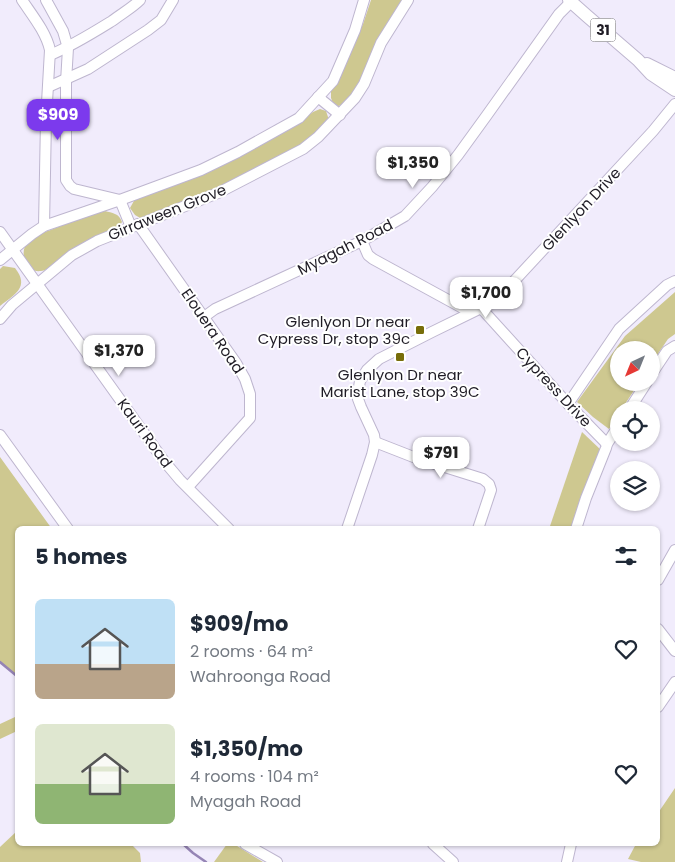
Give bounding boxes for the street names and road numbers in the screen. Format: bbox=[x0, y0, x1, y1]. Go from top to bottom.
road number: 31 bbox=[590, 18, 616, 42]
street label: Glenlyon Drive bbox=[537, 163, 625, 255]
street label: Girraween Grove bbox=[105, 179, 229, 245]
street label: Myagah Road bbox=[294, 214, 396, 280]
street label: Elouera Road bbox=[177, 284, 249, 378]
street label: Cypress Drive bbox=[511, 342, 597, 432]
street label: Kauri Road bbox=[113, 394, 177, 472]

